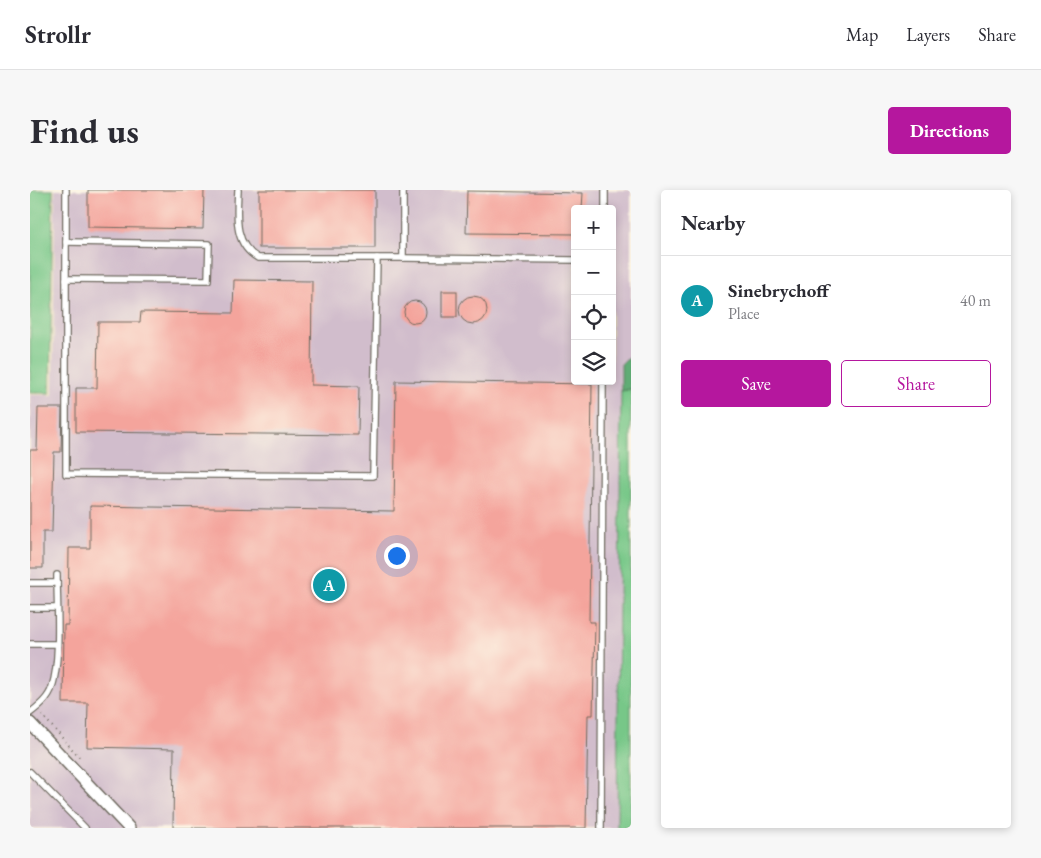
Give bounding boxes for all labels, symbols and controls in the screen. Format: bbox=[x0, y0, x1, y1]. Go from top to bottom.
text: Strollr bbox=[25, 19, 91, 50]
text: Map bbox=[846, 23, 878, 46]
text: Layers bbox=[906, 23, 950, 46]
text: Share bbox=[978, 23, 1016, 46]
button: Directions bbox=[888, 107, 1011, 154]
text: Find us bbox=[30, 108, 139, 153]
map controls bbox=[571, 205, 616, 385]
button: + bbox=[571, 205, 616, 250]
text: Nearby bbox=[681, 209, 745, 236]
button: − bbox=[571, 250, 616, 295]
text: Sinebrychoff bbox=[728, 278, 829, 303]
text: A bbox=[691, 290, 703, 311]
text: 40 m bbox=[960, 290, 991, 311]
button: locate bbox=[571, 295, 616, 340]
text: Place bbox=[728, 303, 760, 324]
button: layers bbox=[571, 340, 616, 385]
button: Save bbox=[681, 360, 831, 407]
button: Share bbox=[841, 360, 991, 407]
your location bbox=[384, 543, 410, 569]
pin: A bbox=[313, 566, 345, 604]

